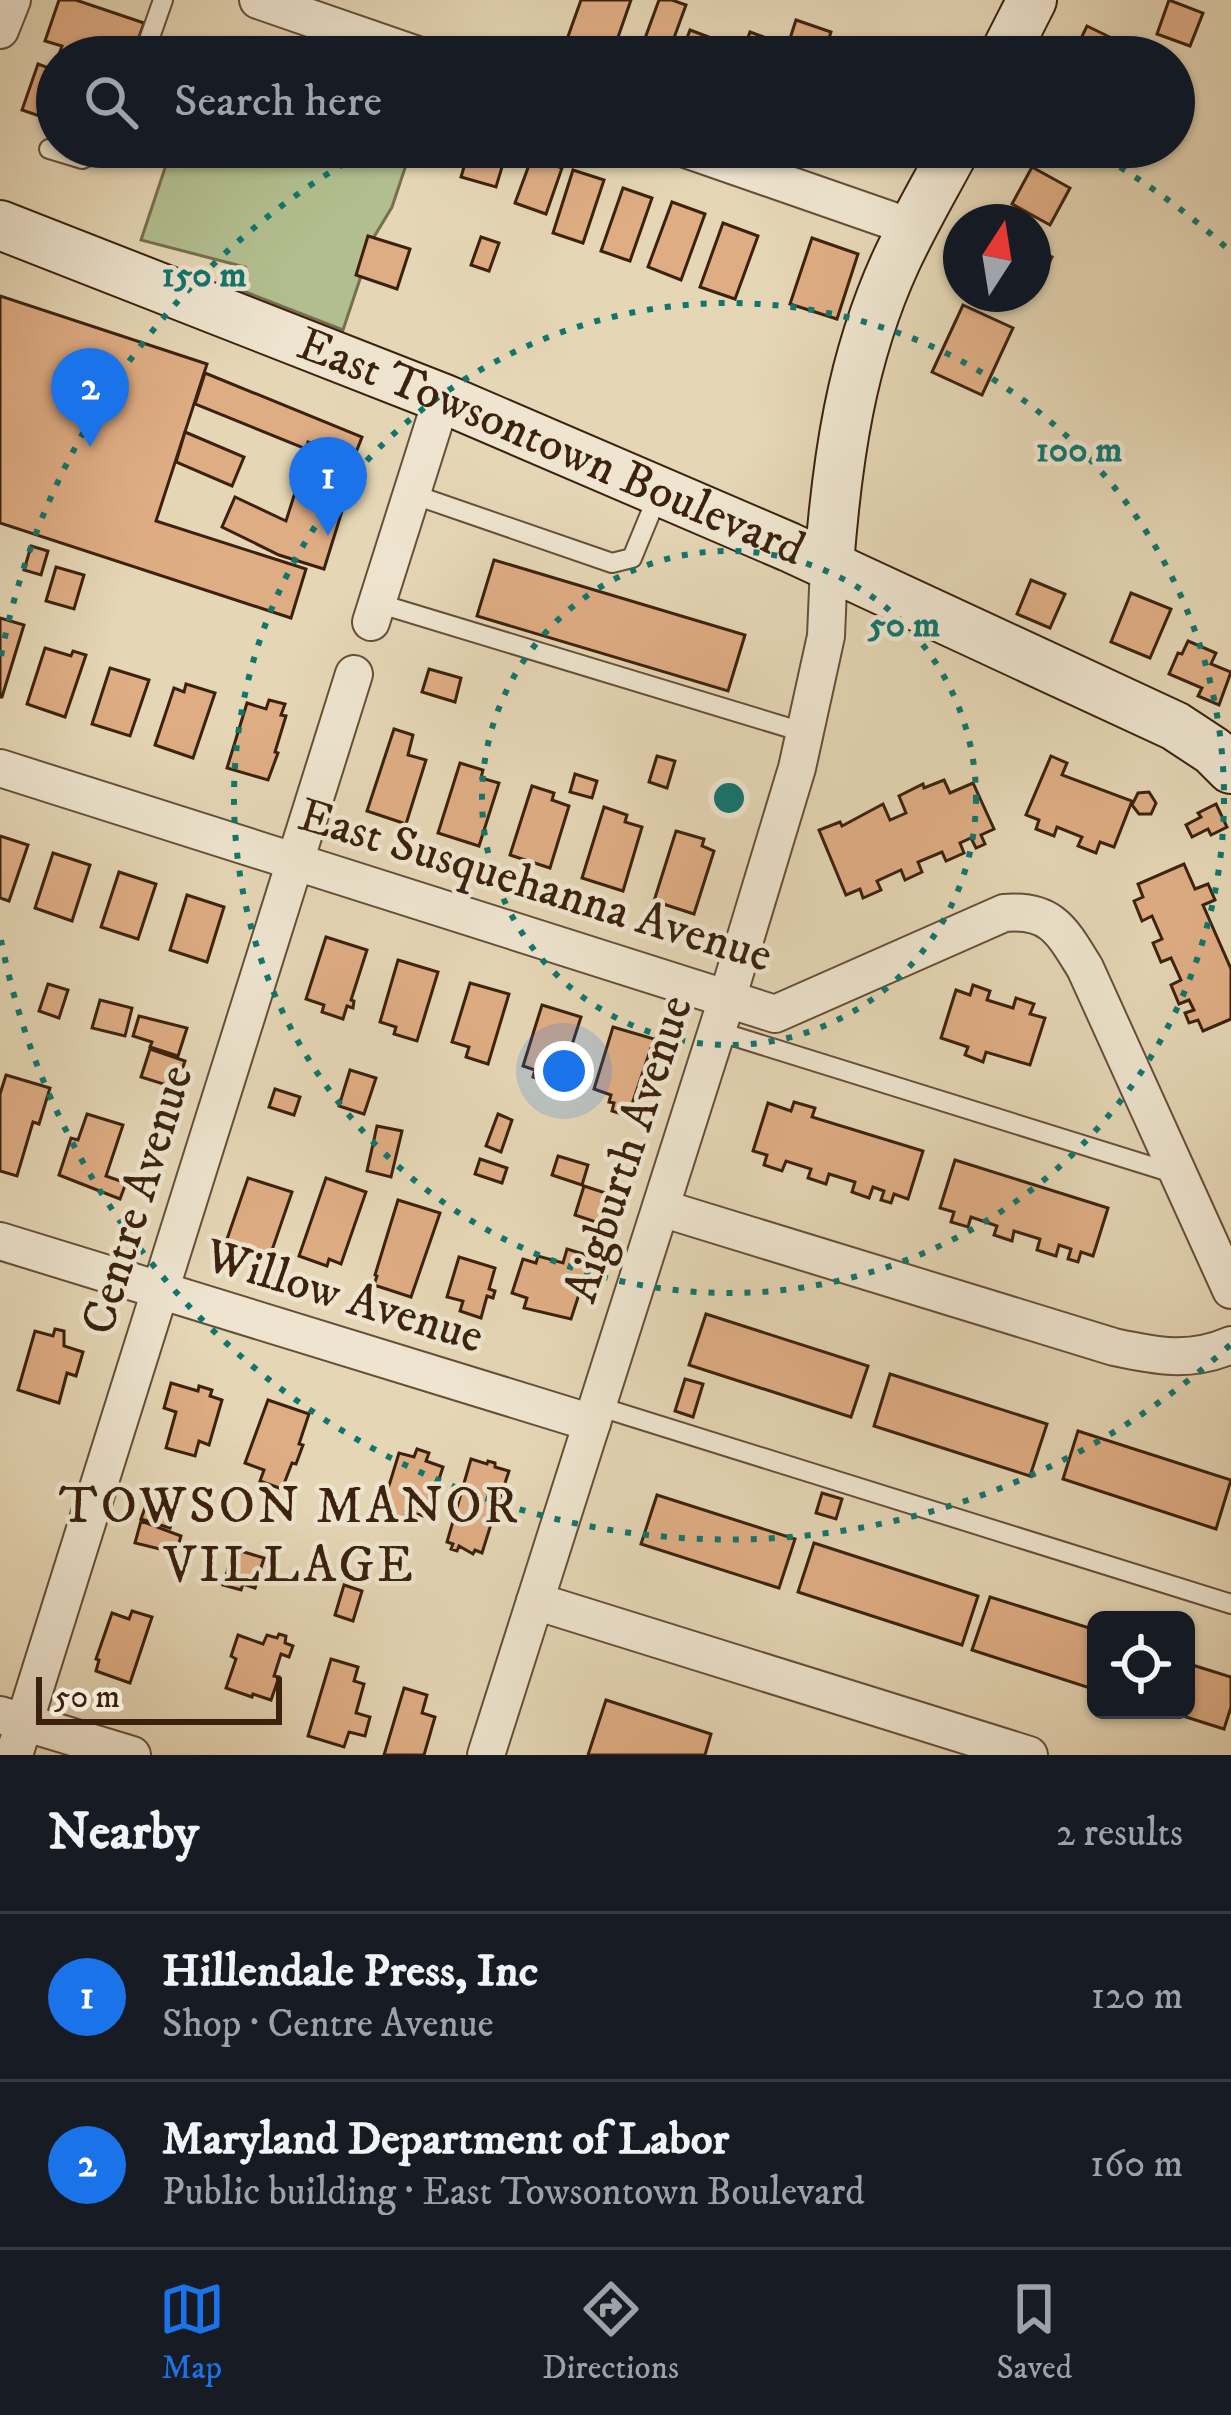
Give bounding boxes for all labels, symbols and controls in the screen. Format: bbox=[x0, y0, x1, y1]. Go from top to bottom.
search box bbox=[36, 36, 1195, 168]
icon: search bbox=[78, 69, 144, 135]
text: Search here bbox=[174, 74, 382, 130]
north arrow bbox=[943, 204, 1051, 312]
text: 150 m bbox=[161, 253, 247, 298]
street label: East Towsontown Boulevard bbox=[289, 314, 814, 580]
pin: 2 bbox=[51, 348, 129, 447]
text: 100 m bbox=[1036, 428, 1122, 473]
pin: 1 bbox=[289, 437, 367, 536]
text: 50 m bbox=[867, 603, 940, 648]
centre of rings bbox=[708, 777, 750, 819]
street label: East Susquehanna Avenue bbox=[291, 785, 779, 987]
street label: Aigburth Avenue bbox=[551, 988, 707, 1310]
your location bbox=[534, 1041, 594, 1101]
street label: Centre Avenue bbox=[69, 1058, 207, 1342]
street label: Willow Avenue bbox=[197, 1226, 490, 1368]
district label: TOWSON MANOR VILLAGE bbox=[59, 1475, 521, 1598]
map controls bbox=[1087, 1611, 1195, 1719]
button: locate bbox=[1087, 1611, 1195, 1719]
scale bar bbox=[36, 1671, 282, 1724]
text: 50 m bbox=[54, 1677, 120, 1718]
text: Nearby bbox=[48, 1801, 199, 1865]
text: 2 results bbox=[1056, 1809, 1183, 1858]
text: Hillendale Press, Inc bbox=[162, 1944, 538, 2000]
text: 1 bbox=[80, 1972, 94, 2021]
text: 120 m bbox=[1091, 1972, 1183, 2021]
text: Shop · Centre Avenue bbox=[162, 2000, 494, 2049]
text: Maryland Department of Labor bbox=[162, 2112, 729, 2168]
text: 2 bbox=[77, 2140, 97, 2189]
text: 160 m bbox=[1090, 2140, 1183, 2189]
text: Public building · East Towsontown Boulevard bbox=[162, 2168, 865, 2217]
tab: Map bbox=[159, 2276, 225, 2389]
tab: Directions bbox=[542, 2276, 679, 2389]
tab: Saved bbox=[996, 2276, 1072, 2389]

